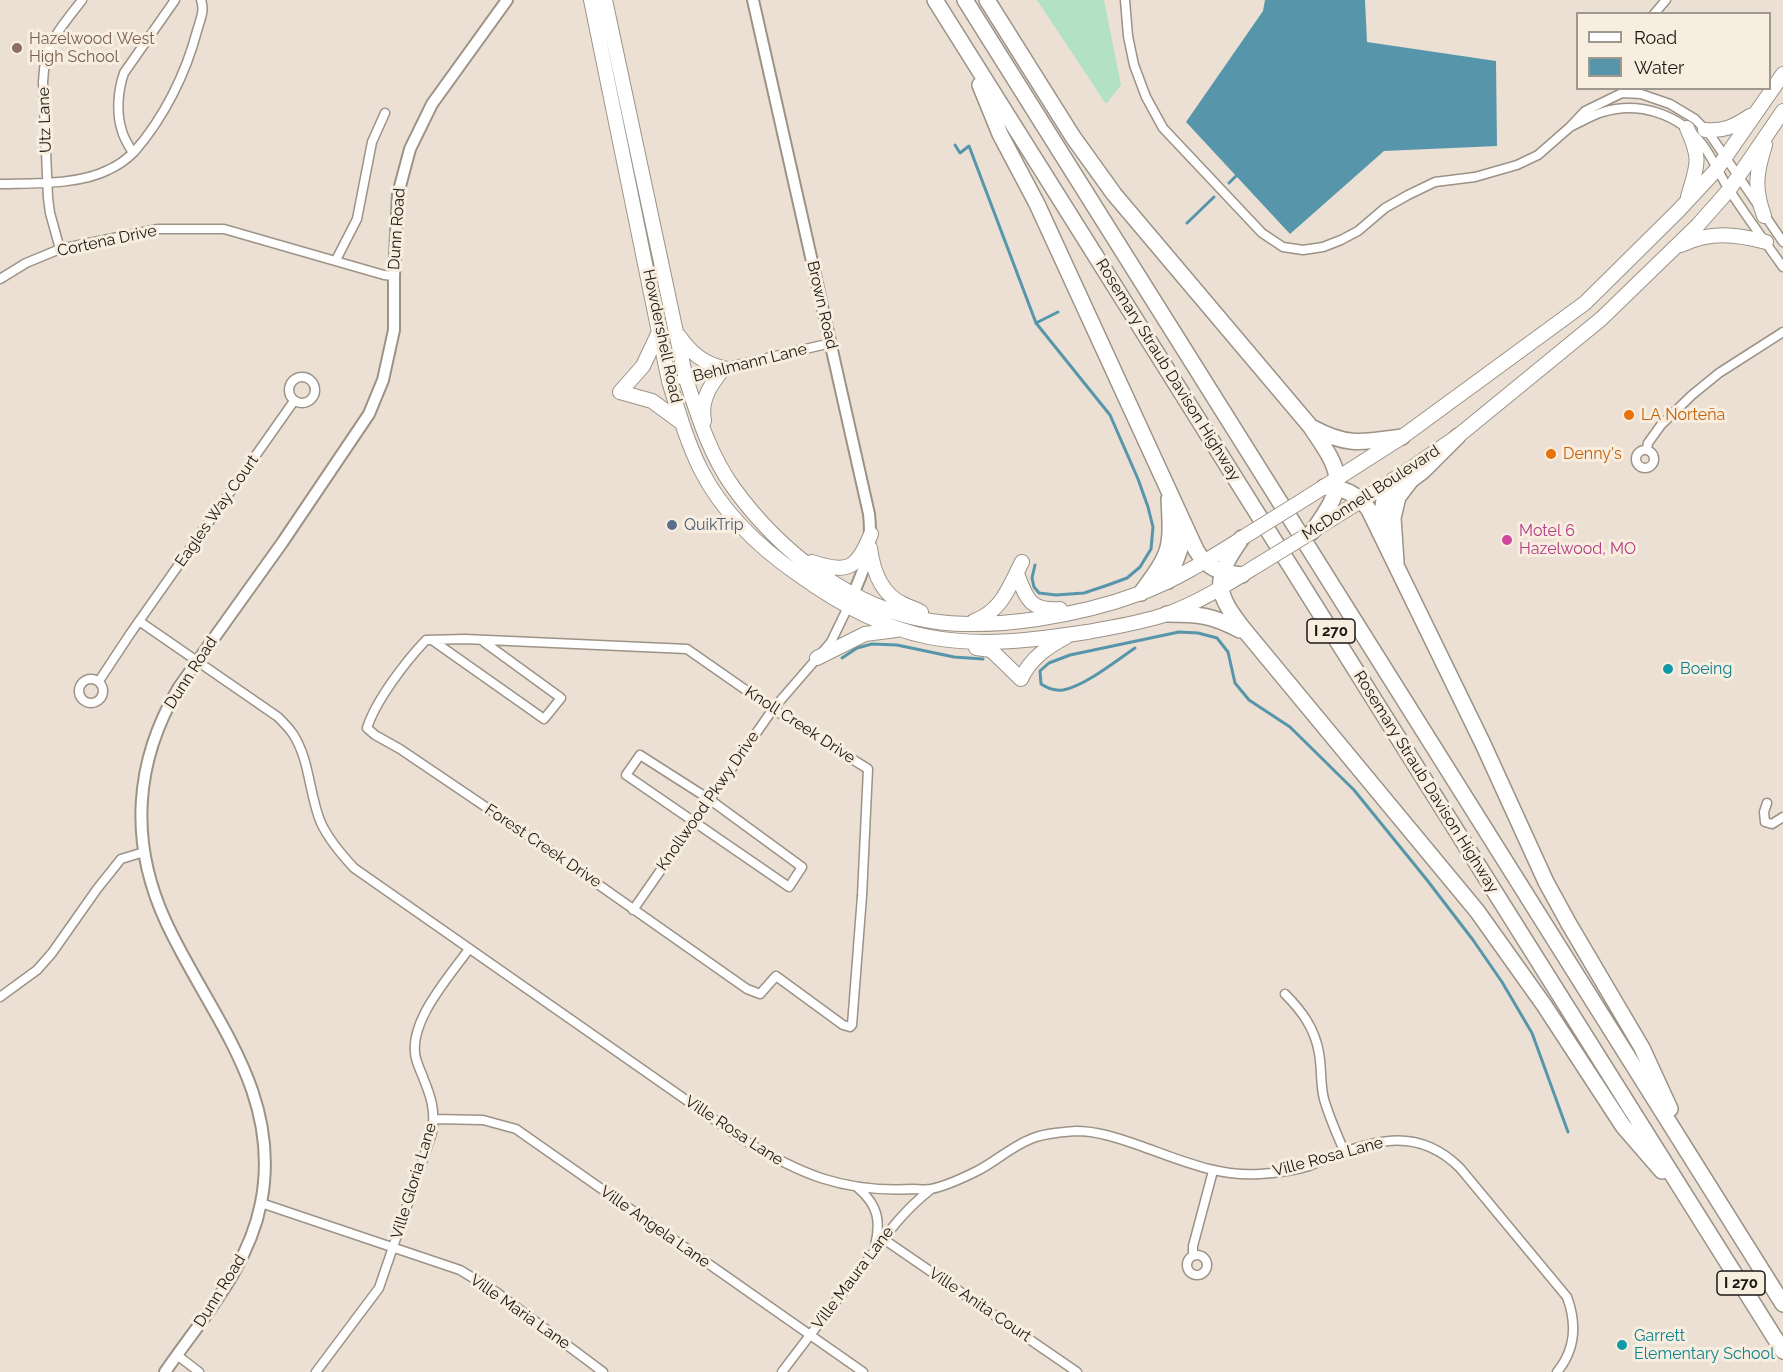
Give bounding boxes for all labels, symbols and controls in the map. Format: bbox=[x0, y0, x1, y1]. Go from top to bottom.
legend bbox=[1576, 12, 1771, 90]
text: Road bbox=[1634, 27, 1677, 48]
place label: Hazelwood West High School bbox=[29, 29, 155, 67]
marker: Hazelwood West High School bbox=[10, 41, 24, 55]
text: Water bbox=[1634, 57, 1684, 78]
street label: Utz Lane bbox=[34, 87, 56, 153]
street label: Dunn Road bbox=[385, 187, 409, 271]
street label: Cortena Drive bbox=[56, 221, 158, 261]
street label: Rosemary Straub Davison Highway bbox=[1091, 255, 1245, 485]
street label: Brown Road bbox=[803, 259, 841, 351]
street label: Howdershell Road bbox=[638, 267, 686, 405]
street label: Behlmann Lane bbox=[691, 340, 809, 386]
place label: LA Norteña bbox=[1641, 405, 1725, 425]
marker: LA Norteña bbox=[1622, 408, 1636, 422]
street label: McDonnell Boulevard bbox=[1299, 441, 1443, 545]
place label: Denny's bbox=[1563, 444, 1622, 464]
marker: Denny's bbox=[1544, 447, 1558, 461]
street label: Eagles Way Court bbox=[171, 451, 263, 571]
place label: QuikTrip bbox=[684, 515, 744, 535]
marker: QuikTrip bbox=[665, 518, 679, 532]
place label: Motel 6 Hazelwood, MO bbox=[1519, 521, 1636, 559]
marker: Motel 6 Hazelwood, MO bbox=[1500, 533, 1514, 547]
road number: I 270 bbox=[1307, 619, 1355, 643]
street label: Dunn Road bbox=[161, 633, 221, 713]
place label: Boeing bbox=[1680, 659, 1732, 679]
marker: Boeing bbox=[1661, 662, 1675, 676]
street label: Rosemary Straub Davison Highway bbox=[1349, 667, 1503, 897]
street label: Knoll Creek Drive bbox=[741, 682, 859, 768]
street label: Knollwood Pkwy Drive bbox=[653, 728, 763, 874]
street label: Forest Creek Drive bbox=[481, 800, 605, 892]
street label: Ville Rosa Lane bbox=[681, 1092, 787, 1170]
street label: Ville Gloria Lane bbox=[387, 1121, 441, 1241]
street label: Ville Rosa Lane bbox=[1271, 1133, 1385, 1181]
street label: Ville Angela Lane bbox=[596, 1182, 714, 1272]
street label: Ville Maura Lane bbox=[808, 1223, 898, 1333]
street label: Dunn Road bbox=[190, 1251, 250, 1331]
street label: Ville Anita Court bbox=[925, 1264, 1035, 1346]
street label: Ville Maria Lane bbox=[466, 1270, 574, 1354]
road number: I 270 bbox=[1717, 1271, 1765, 1295]
place label: Garrett Elementary School bbox=[1634, 1326, 1774, 1364]
marker: Garrett Elementary School bbox=[1615, 1338, 1629, 1352]

